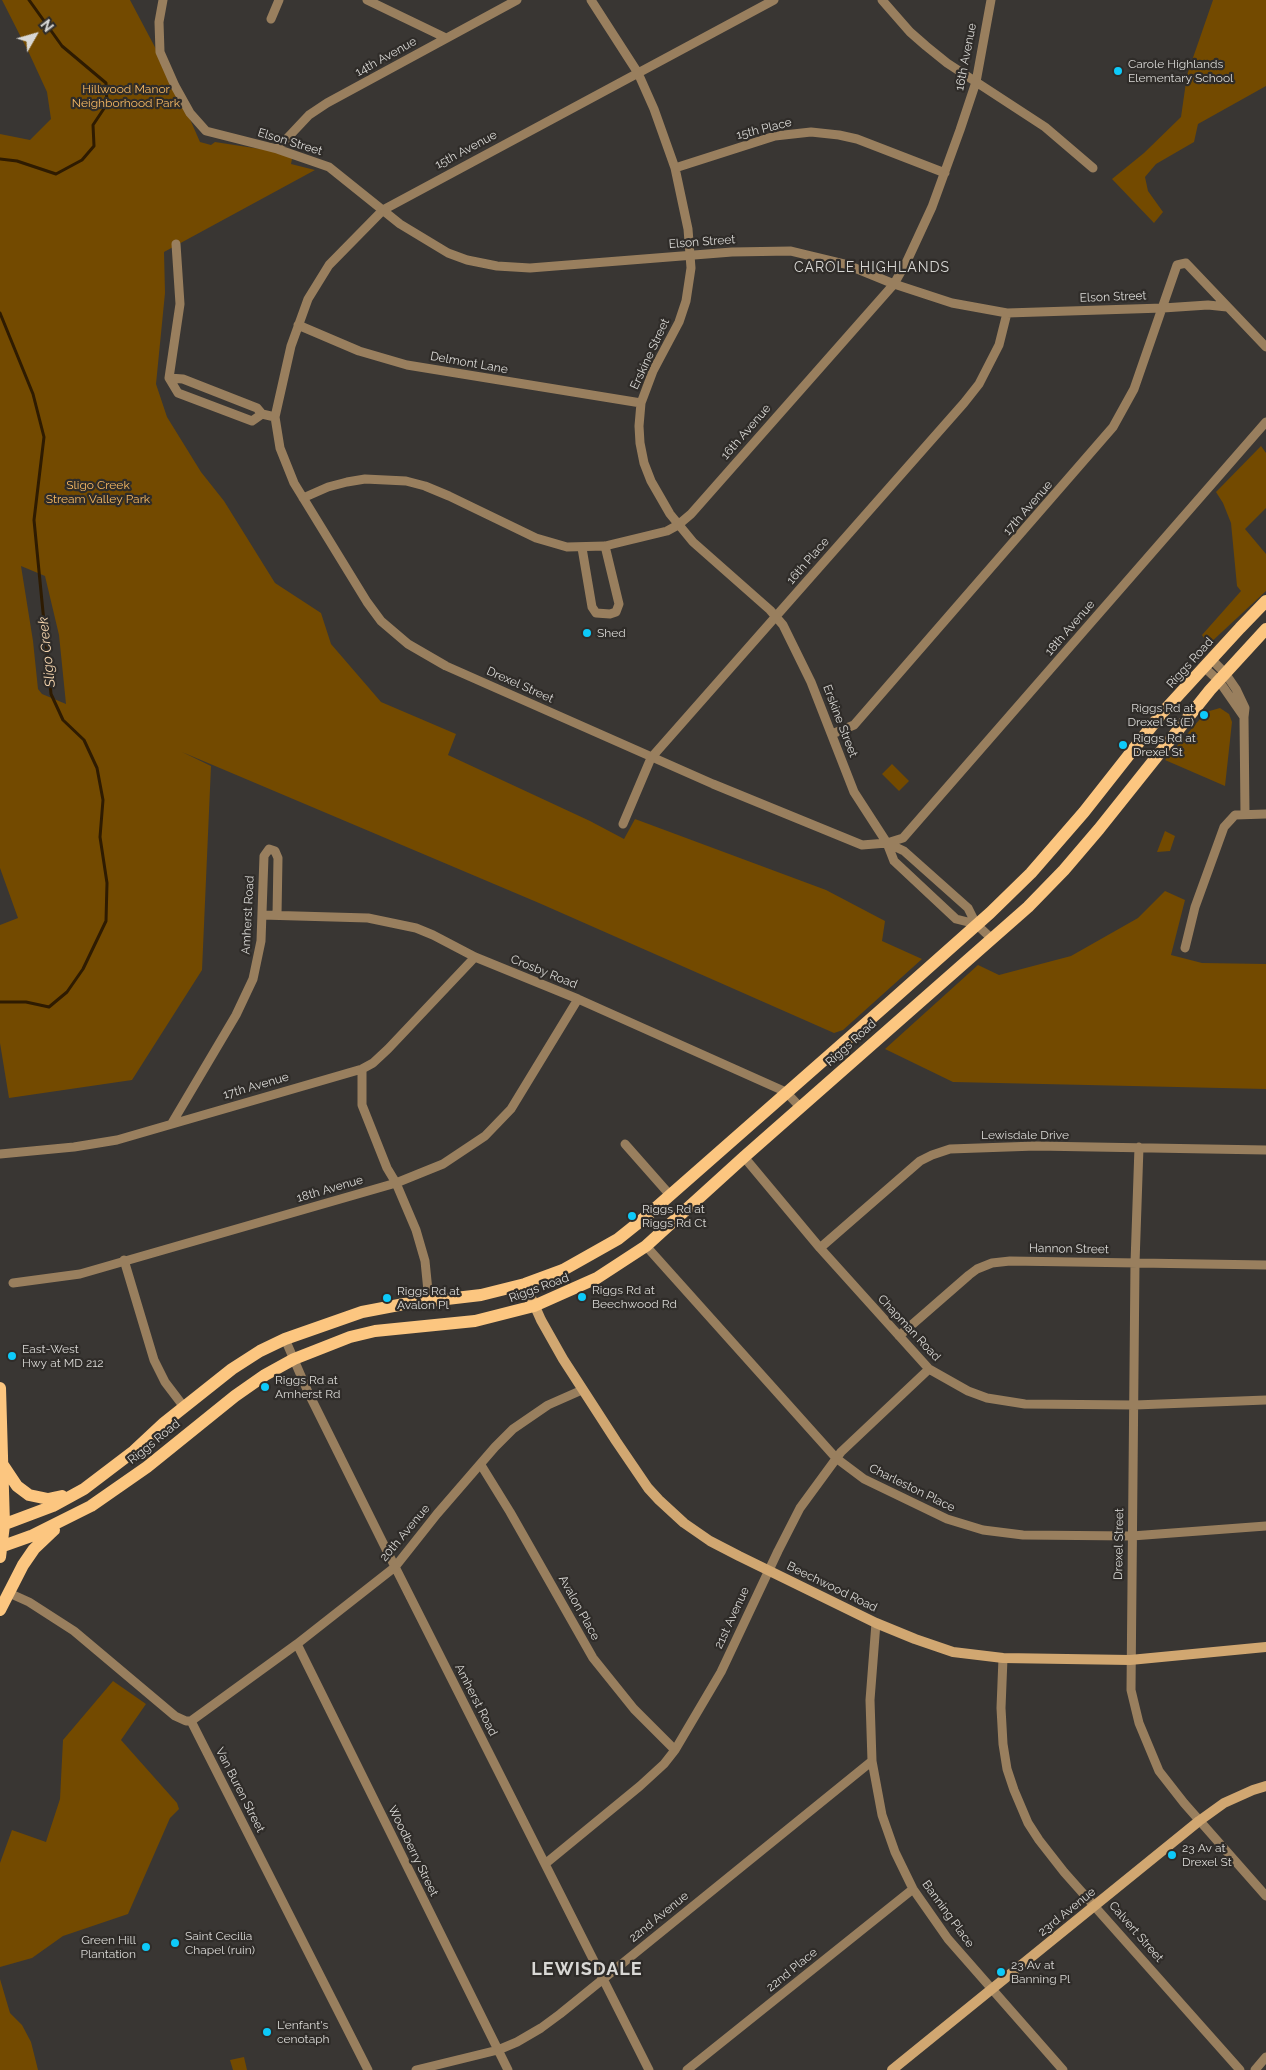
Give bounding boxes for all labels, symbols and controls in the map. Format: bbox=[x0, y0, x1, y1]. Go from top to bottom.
north arrow bbox=[10, 10, 60, 60]
text: N bbox=[37, 17, 56, 35]
street label: 16th Avenue bbox=[952, 22, 980, 92]
street label: 14th Avenue bbox=[353, 34, 419, 80]
place label: Carole Highlands Elementary School bbox=[1128, 57, 1233, 85]
marker: Carole Highlands Elementary School bbox=[1112, 65, 1124, 77]
park label: Hillwood Manor Neighborhood Park bbox=[72, 82, 180, 110]
street label: 15th Place bbox=[735, 115, 793, 143]
street label: Elson Street bbox=[256, 125, 324, 159]
street label: 15th Avenue bbox=[433, 128, 499, 172]
street label: Elson Street bbox=[668, 232, 736, 252]
district label: CAROLE HIGHLANDS bbox=[792, 260, 952, 276]
street label: Elson Street bbox=[1079, 289, 1147, 305]
street label: Erskine Street bbox=[627, 316, 673, 392]
street label: Delmont Lane bbox=[429, 349, 509, 377]
street label: 16th Avenue bbox=[718, 401, 774, 463]
park label: Sligo Creek Stream Valley Park bbox=[46, 478, 150, 506]
street label: 17th Avenue bbox=[1000, 478, 1056, 538]
street label: 16th Place bbox=[784, 535, 832, 587]
street label: 18th Avenue bbox=[1042, 597, 1098, 659]
water label: Sligo Creek bbox=[35, 616, 59, 688]
place label: Shed bbox=[597, 626, 626, 640]
marker: Shed bbox=[581, 627, 593, 639]
street label: Riggs Road bbox=[1164, 635, 1216, 691]
street label: Drexel Street bbox=[484, 664, 556, 706]
street label: Erskine Street bbox=[820, 683, 860, 759]
place label: Riggs Rd at Drexel St (E) bbox=[1127, 701, 1194, 729]
marker: Riggs Rd at Drexel St (E) bbox=[1198, 709, 1210, 721]
place label: Riggs Rd at Drexel St bbox=[1133, 731, 1196, 759]
marker: Riggs Rd at Drexel St bbox=[1117, 739, 1129, 751]
street label: Amherst Road bbox=[239, 875, 257, 955]
street label: Crosby Road bbox=[509, 952, 579, 992]
street label: Riggs Road bbox=[823, 1017, 879, 1069]
street label: 17th Avenue bbox=[221, 1070, 291, 1102]
street label: Lewisdale Drive bbox=[981, 1128, 1069, 1142]
street label: 18th Avenue bbox=[295, 1173, 365, 1205]
place label: Riggs Rd at Riggs Rd Ct bbox=[642, 1202, 707, 1230]
marker: Riggs Rd at Riggs Rd Ct bbox=[626, 1210, 638, 1222]
street label: Hannon Street bbox=[1029, 1241, 1109, 1257]
street label: Riggs Road bbox=[507, 1270, 571, 1306]
place label: Riggs Rd at Beechwood Rd bbox=[592, 1283, 677, 1311]
place label: Riggs Rd at Avalon Pl bbox=[397, 1284, 460, 1312]
marker: Riggs Rd at Beechwood Rd bbox=[576, 1291, 588, 1303]
marker: Riggs Rd at Avalon Pl bbox=[381, 1292, 393, 1304]
street label: Chapman Road bbox=[875, 1292, 943, 1364]
place label: East-West Hwy at MD 212 bbox=[22, 1342, 104, 1370]
marker: East-West Hwy at MD 212 bbox=[6, 1350, 18, 1362]
place label: Riggs Rd at Amherst Rd bbox=[275, 1373, 340, 1401]
marker: Riggs Rd at Amherst Rd bbox=[259, 1381, 271, 1393]
street label: Riggs Road bbox=[125, 1417, 183, 1467]
street label: Charleston Place bbox=[867, 1461, 957, 1515]
street label: 20th Avenue bbox=[377, 1502, 433, 1564]
street label: Drexel Street bbox=[1111, 1508, 1127, 1580]
street label: Beechwood Road bbox=[785, 1559, 879, 1615]
street label: Avalon Place bbox=[555, 1573, 603, 1643]
street label: 21st Avenue bbox=[711, 1585, 753, 1651]
street label: Amherst Road bbox=[452, 1662, 500, 1738]
street label: Van Buren Street bbox=[212, 1745, 268, 1835]
street label: Woodberry Street bbox=[385, 1803, 441, 1899]
place label: 23 Av at Drexel St bbox=[1182, 1841, 1232, 1869]
marker: 23 Av at Drexel St bbox=[1166, 1849, 1178, 1861]
street label: Banning Place bbox=[919, 1878, 977, 1950]
street label: 23rd Avenue bbox=[1036, 1885, 1098, 1939]
street label: 22nd Avenue bbox=[626, 1889, 692, 1945]
street label: Calvert Street bbox=[1106, 1899, 1166, 1965]
place label: Saint Cecilia Chapel (ruin) bbox=[185, 1929, 255, 1957]
place label: Green Hill Plantation bbox=[81, 1933, 136, 1961]
marker: Saint Cecilia Chapel (ruin) bbox=[169, 1937, 181, 1949]
marker: Green Hill Plantation bbox=[140, 1941, 152, 1953]
street label: 22nd Place bbox=[764, 1945, 820, 1995]
place label: 23 Av at Banning Pl bbox=[1011, 1958, 1070, 1986]
district label: LEWISDALE bbox=[530, 1959, 644, 1981]
marker: 23 Av at Banning Pl bbox=[995, 1966, 1007, 1978]
place label: L'enfant's cenotaph bbox=[277, 2018, 330, 2046]
marker: L'enfant's cenotaph bbox=[261, 2026, 273, 2038]

